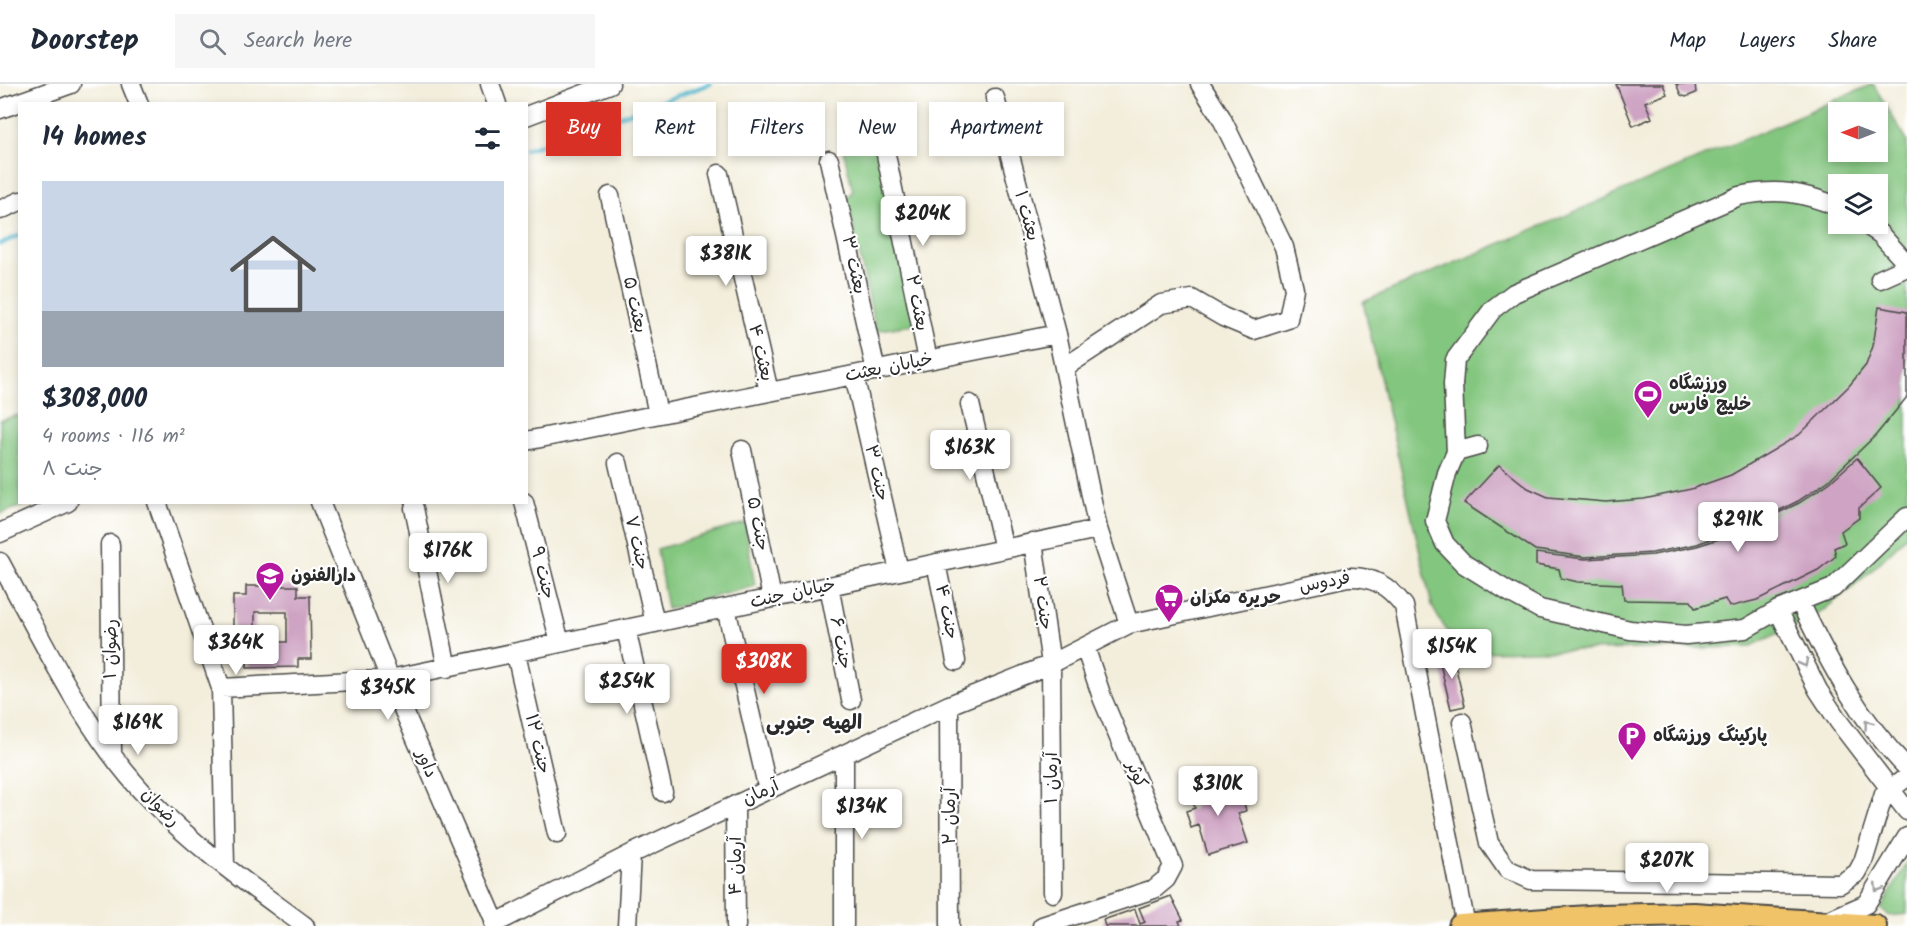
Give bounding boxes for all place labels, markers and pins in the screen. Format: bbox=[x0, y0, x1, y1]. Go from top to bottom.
pin: $204K bbox=[881, 196, 965, 247]
pin: $381K bbox=[684, 236, 768, 287]
place label: ورزشگاه خلیج فارس bbox=[1669, 370, 1751, 420]
sports icon: ورزشگاه خلیج فارس bbox=[1632, 378, 1664, 420]
pin: $163K bbox=[928, 430, 1012, 481]
pin: $291K bbox=[1696, 502, 1780, 553]
pin: $176K bbox=[406, 533, 490, 584]
school or university icon: دارالفنون bbox=[254, 560, 286, 602]
place label: دارالفنون bbox=[291, 562, 356, 591]
supermarket icon: حریره مکران bbox=[1153, 582, 1185, 624]
place label: حریره مکران bbox=[1190, 584, 1281, 613]
pin: $364K bbox=[194, 625, 278, 676]
pin: $154K bbox=[1410, 629, 1494, 680]
pin: $308K bbox=[722, 644, 806, 695]
pin: $254K bbox=[585, 664, 669, 715]
pin: $345K bbox=[346, 670, 430, 721]
pin: $169K bbox=[96, 705, 180, 756]
parking icon: پارکینگ ورزشگاه bbox=[1616, 720, 1648, 762]
place label: پارکینگ ورزشگاه bbox=[1653, 722, 1768, 751]
pin: $310K bbox=[1176, 766, 1260, 817]
pin: $134K bbox=[820, 789, 904, 840]
pin: $207K bbox=[1625, 843, 1709, 894]

